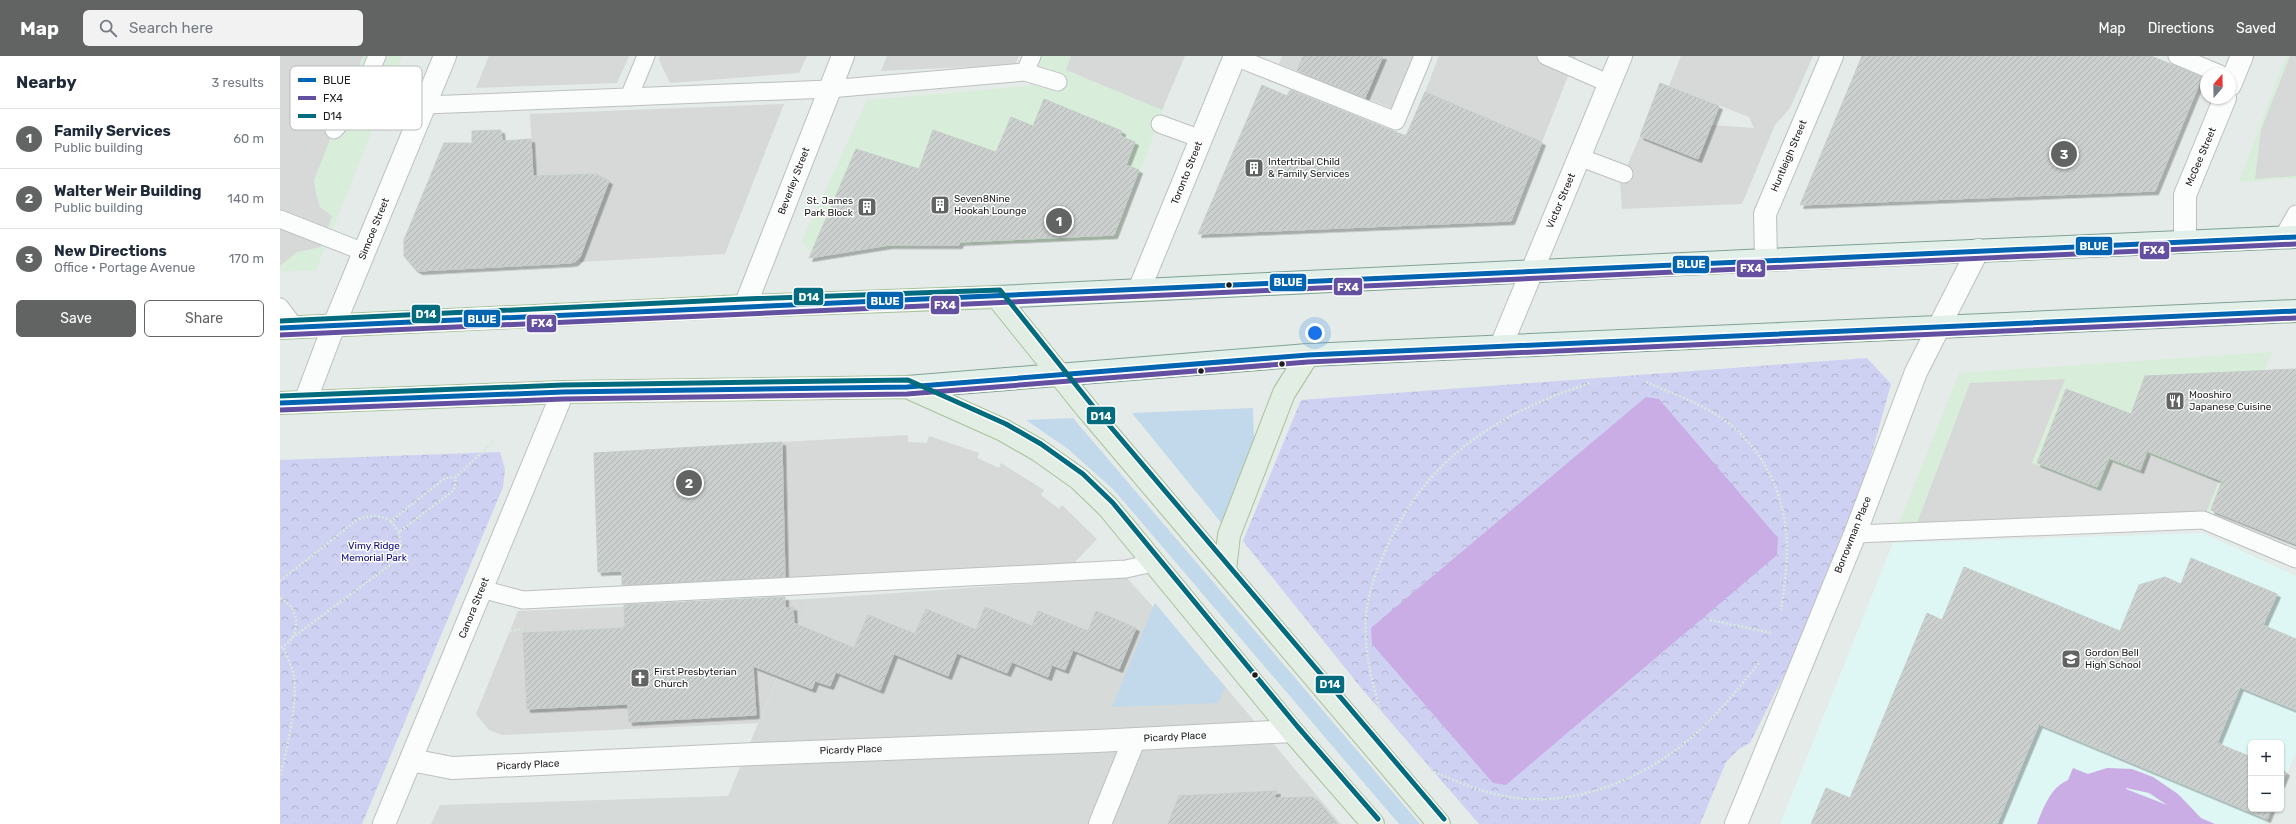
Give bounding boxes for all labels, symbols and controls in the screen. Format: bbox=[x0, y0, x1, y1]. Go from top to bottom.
search box bbox=[83, 10, 363, 46]
text: Map bbox=[20, 17, 59, 40]
icon: search bbox=[97, 17, 119, 39]
text: Search here bbox=[129, 19, 213, 37]
text: Map bbox=[2099, 20, 2126, 37]
text: Directions bbox=[2148, 20, 2214, 37]
text: Saved bbox=[2236, 20, 2276, 37]
legend bbox=[290, 66, 422, 130]
north arrow bbox=[2200, 68, 2236, 104]
text: Nearby bbox=[16, 72, 77, 92]
text: BLUE bbox=[323, 74, 351, 87]
text: 3 results bbox=[212, 75, 264, 90]
text: FX4 bbox=[323, 92, 343, 105]
text: D14 bbox=[323, 110, 342, 123]
street label: Huntleigh Street bbox=[1768, 118, 1810, 194]
text: Family Services bbox=[54, 122, 171, 140]
street label: McGee Street bbox=[2183, 126, 2219, 188]
text: 1 bbox=[26, 131, 32, 146]
text: 60 m bbox=[233, 131, 264, 146]
pin: 3 bbox=[2051, 139, 2077, 169]
text: Public building bbox=[54, 140, 143, 155]
street label: Toronto Street bbox=[1169, 140, 1205, 206]
street label: Beverley Street bbox=[776, 145, 812, 216]
place label: Intertribal Child & Family Services bbox=[1268, 156, 1350, 180]
building icon: Intertribal Child & Family Services bbox=[1243, 157, 1265, 179]
street label: Victor Street bbox=[1544, 171, 1578, 231]
text: Walter Weir Building bbox=[54, 182, 202, 200]
text: 2 bbox=[25, 191, 33, 206]
text: 140 m bbox=[227, 191, 264, 206]
place label: Seven8Nine Hookah Lounge bbox=[954, 193, 1027, 217]
building icon: Seven8Nine Hookah Lounge bbox=[929, 194, 951, 216]
place label: St. James Park Block bbox=[804, 195, 854, 219]
street label: Simcoe Street bbox=[356, 196, 392, 262]
building icon: St. James Park Block bbox=[856, 196, 878, 218]
text: Public building bbox=[54, 200, 143, 215]
pin: 1 bbox=[1046, 206, 1072, 236]
line badge: BLUE bbox=[2075, 236, 2113, 256]
text: BLUE bbox=[2079, 240, 2109, 253]
line badge: FX4 bbox=[2139, 241, 2170, 260]
text: New Directions bbox=[54, 242, 167, 260]
text: FX4 bbox=[2143, 244, 2165, 257]
text: 3 bbox=[25, 251, 33, 266]
text: 170 m bbox=[229, 251, 264, 266]
line badge: BLUE bbox=[1672, 255, 1710, 274]
text: BLUE bbox=[1676, 258, 1706, 271]
line badge: FX4 bbox=[1736, 259, 1766, 278]
text: Office · Portage Avenue bbox=[54, 260, 195, 275]
text: FX4 bbox=[1740, 262, 1762, 275]
line badge: BLUE bbox=[1269, 273, 1307, 292]
text: BLUE bbox=[1273, 276, 1303, 289]
line badge: FX4 bbox=[1333, 277, 1363, 296]
unlabelled marker bbox=[1224, 280, 1234, 290]
text: FX4 bbox=[1337, 281, 1359, 294]
line badge: D14 bbox=[793, 287, 824, 306]
text: D14 bbox=[799, 291, 820, 304]
line badge: BLUE bbox=[866, 291, 904, 310]
text: BLUE bbox=[870, 295, 900, 308]
line badge: FX4 bbox=[930, 295, 960, 315]
text: FX4 bbox=[934, 299, 956, 312]
button: Save bbox=[16, 300, 136, 337]
button: Share bbox=[144, 300, 264, 337]
line badge: D14 bbox=[411, 304, 441, 324]
text: D14 bbox=[416, 308, 437, 321]
line badge: BLUE bbox=[463, 309, 501, 328]
text: BLUE bbox=[467, 313, 497, 326]
line badge: FX4 bbox=[526, 314, 557, 333]
text: FX4 bbox=[531, 317, 553, 330]
your location bbox=[1305, 323, 1325, 343]
unlabelled marker bbox=[1277, 359, 1287, 369]
unlabelled marker bbox=[1196, 366, 1206, 376]
place label: Mooshiro Japanese Cuisine bbox=[2189, 389, 2272, 413]
restaurant icon: Mooshiro Japanese Cuisine bbox=[2164, 390, 2186, 412]
line badge: D14 bbox=[1086, 406, 1116, 425]
text: D14 bbox=[1091, 410, 1112, 423]
pin: 2 bbox=[676, 468, 702, 498]
street label: Borrowman Place bbox=[1832, 494, 1874, 575]
park label: Vimy Ridge Memorial Park bbox=[341, 540, 408, 564]
street label: Canora Street bbox=[456, 576, 492, 640]
place label: Gordon Bell High School bbox=[2085, 647, 2141, 671]
school or university icon: Gordon Bell High School bbox=[2060, 648, 2082, 670]
place label: First Presbyterian Church bbox=[654, 666, 737, 690]
church icon: First Presbyterian Church bbox=[629, 667, 651, 689]
unlabelled marker bbox=[1250, 670, 1260, 680]
line badge: D14 bbox=[1315, 675, 1345, 694]
text: D14 bbox=[1320, 678, 1341, 691]
street label: Picardy Place bbox=[1143, 729, 1207, 745]
map controls bbox=[2248, 740, 2284, 812]
button: + bbox=[2248, 740, 2284, 776]
street label: Picardy Place bbox=[819, 743, 883, 757]
street label: Picardy Place bbox=[496, 757, 560, 773]
button: − bbox=[2248, 776, 2284, 812]

